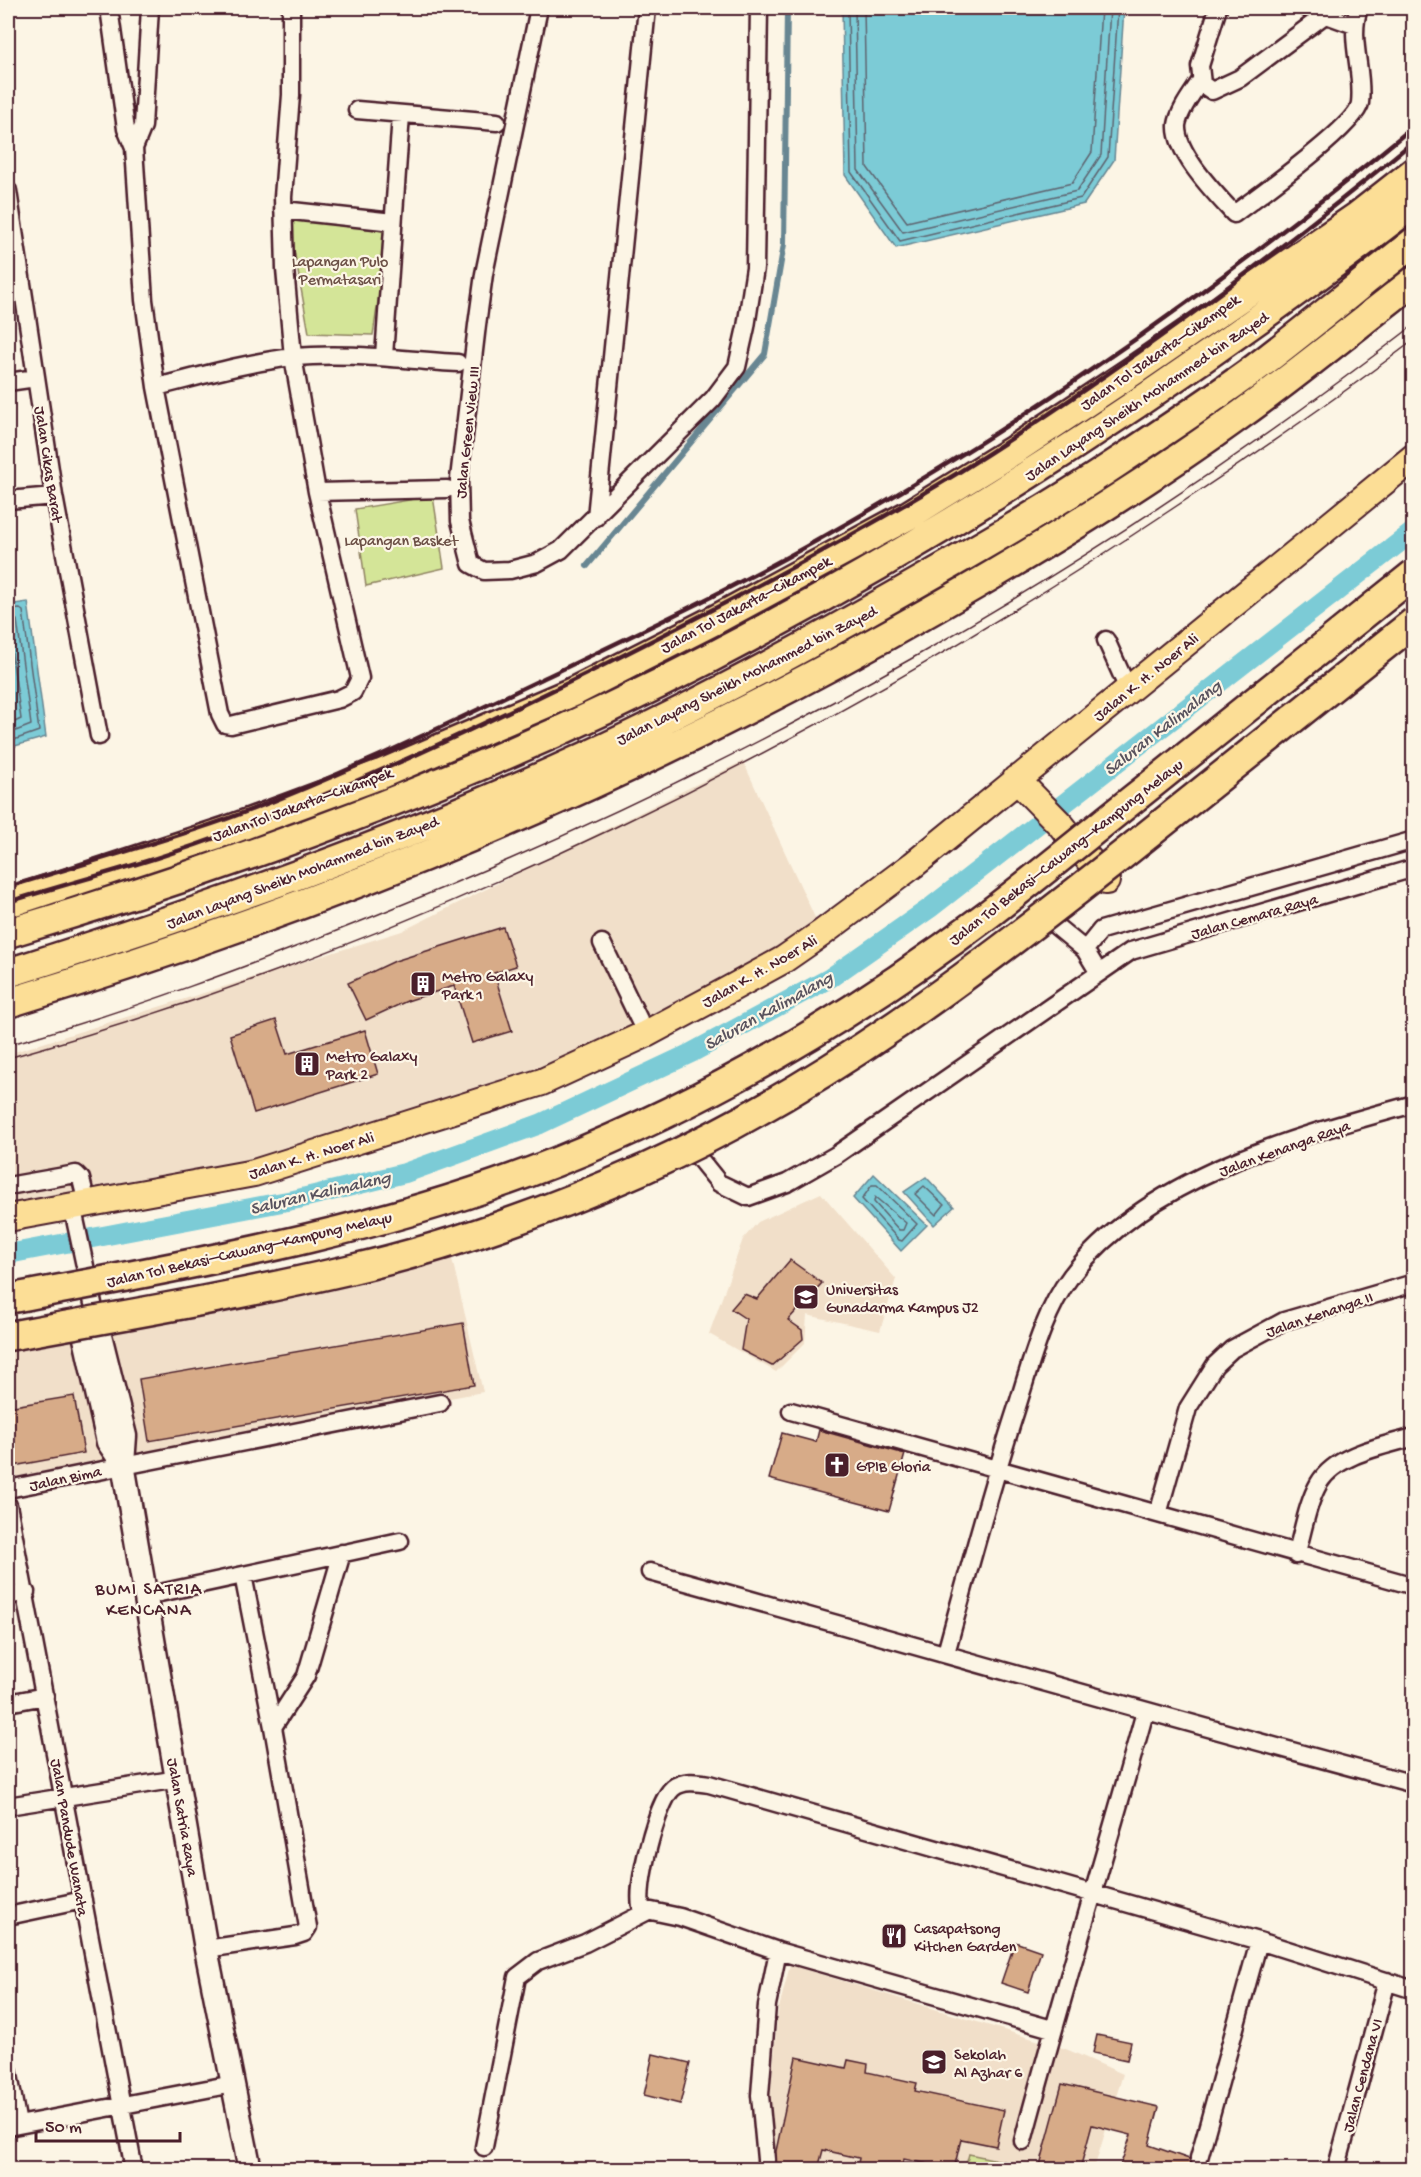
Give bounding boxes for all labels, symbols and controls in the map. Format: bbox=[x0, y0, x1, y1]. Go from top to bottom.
park label: Lapangan Pulo Permatasari bbox=[292, 254, 388, 291]
street label: Jalan Tol Jakarta–Cikampek bbox=[1078, 291, 1246, 416]
street label: Jalan Layang Sheikh Mohammed bin Zayed bbox=[1023, 308, 1275, 487]
street label: Jalan Green View III bbox=[453, 365, 486, 500]
street label: Jalan Cikas Barat bbox=[28, 405, 65, 525]
park label: Lapangan Basket bbox=[344, 533, 459, 552]
street label: Jalan Tol Jakarta–Cikampek bbox=[658, 552, 837, 659]
street label: Jalan Layang Sheikh Mohammed bin Zayed bbox=[614, 602, 882, 751]
street label: Jalan K. H. Noer Ali bbox=[1091, 631, 1204, 727]
water label: Saluran Kalimalang bbox=[1101, 676, 1228, 781]
street label: Jalan Tol Bekasi–Cawang–Kampung Melayu bbox=[946, 756, 1188, 951]
street label: Jalan Tol Jakarta–Cikampek bbox=[211, 764, 397, 848]
street label: Jalan Layang Sheikh Mohammed bin Zayed bbox=[165, 813, 443, 935]
street label: Jalan Cemara Raya bbox=[1190, 891, 1321, 946]
street label: Jalan K. H. Noer Ali bbox=[700, 932, 822, 1014]
water label: Saluran Kalimalang bbox=[701, 967, 838, 1056]
building icon: Metro Galaxy Park 1 bbox=[408, 969, 438, 999]
place label: Metro Galaxy Park 1 bbox=[441, 969, 533, 1006]
building icon: Metro Galaxy Park 2 bbox=[292, 1049, 322, 1079]
place label: Metro Galaxy Park 2 bbox=[325, 1049, 417, 1086]
street label: Jalan Kenanga Raya bbox=[1217, 1117, 1354, 1183]
street label: Jalan K. H. Noer Ali bbox=[247, 1129, 377, 1185]
water label: Saluran Kalimalang bbox=[248, 1168, 394, 1221]
street label: Jalan Tol Bekasi–Cawang–Kampung Melayu bbox=[105, 1209, 395, 1294]
school or university icon: Universitas Gunadarma Kampus J2 bbox=[791, 1282, 821, 1312]
place label: Universitas Gunadarma Kampus J2 bbox=[826, 1282, 979, 1319]
street label: Jalan Kenanga II bbox=[1264, 1289, 1376, 1343]
church icon: GPIB Gloria bbox=[822, 1450, 852, 1480]
place label: GPIB Gloria bbox=[856, 1459, 932, 1478]
street label: Jalan Bima bbox=[28, 1463, 105, 1497]
district label: BUMI SATRIA KENCANA bbox=[94, 1580, 203, 1622]
street label: Jalan Satria Raya bbox=[161, 1757, 201, 1879]
street label: Jalan Pandude Wanata bbox=[44, 1758, 91, 1919]
restaurant icon: Casapatsong Kitchen Garden bbox=[879, 1921, 909, 1951]
place label: Casapatsong Kitchen Garden bbox=[914, 1921, 1017, 1958]
street label: Jalan Cendana VI bbox=[1340, 2017, 1389, 2135]
school or university icon: Sekolah Al Azhar 6 bbox=[919, 2047, 949, 2077]
place label: Sekolah Al Azhar 6 bbox=[954, 2047, 1023, 2084]
scale bar bbox=[36, 2105, 180, 2143]
text: 50 m bbox=[45, 2118, 82, 2139]

